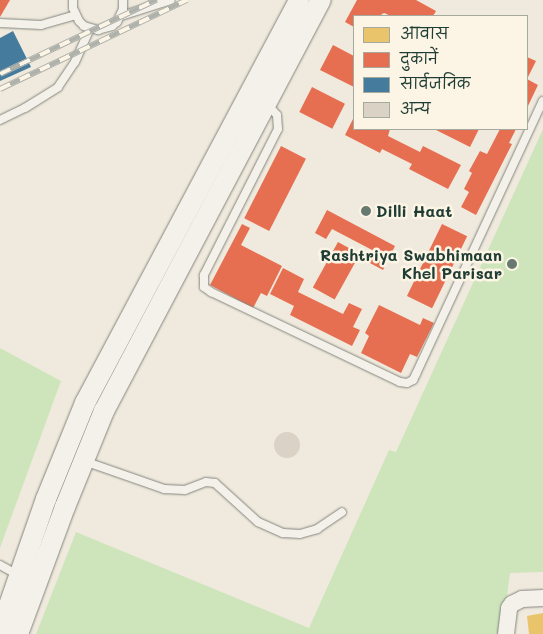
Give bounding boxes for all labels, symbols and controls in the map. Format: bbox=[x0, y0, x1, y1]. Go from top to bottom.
legend bbox=[353, 15, 528, 130]
text: आवास bbox=[400, 23, 449, 43]
text: दुकानें bbox=[400, 48, 438, 68]
text: सार्वजनिक bbox=[400, 73, 470, 93]
text: अन्य bbox=[400, 98, 431, 118]
place label: Dilli Haat bbox=[376, 201, 452, 221]
marker: Dilli Haat bbox=[360, 205, 372, 217]
place label: Rashtriya Swabhimaan Khel Parisar bbox=[320, 245, 502, 283]
marker: Rashtriya Swabhimaan Khel Parisar bbox=[506, 258, 518, 270]

